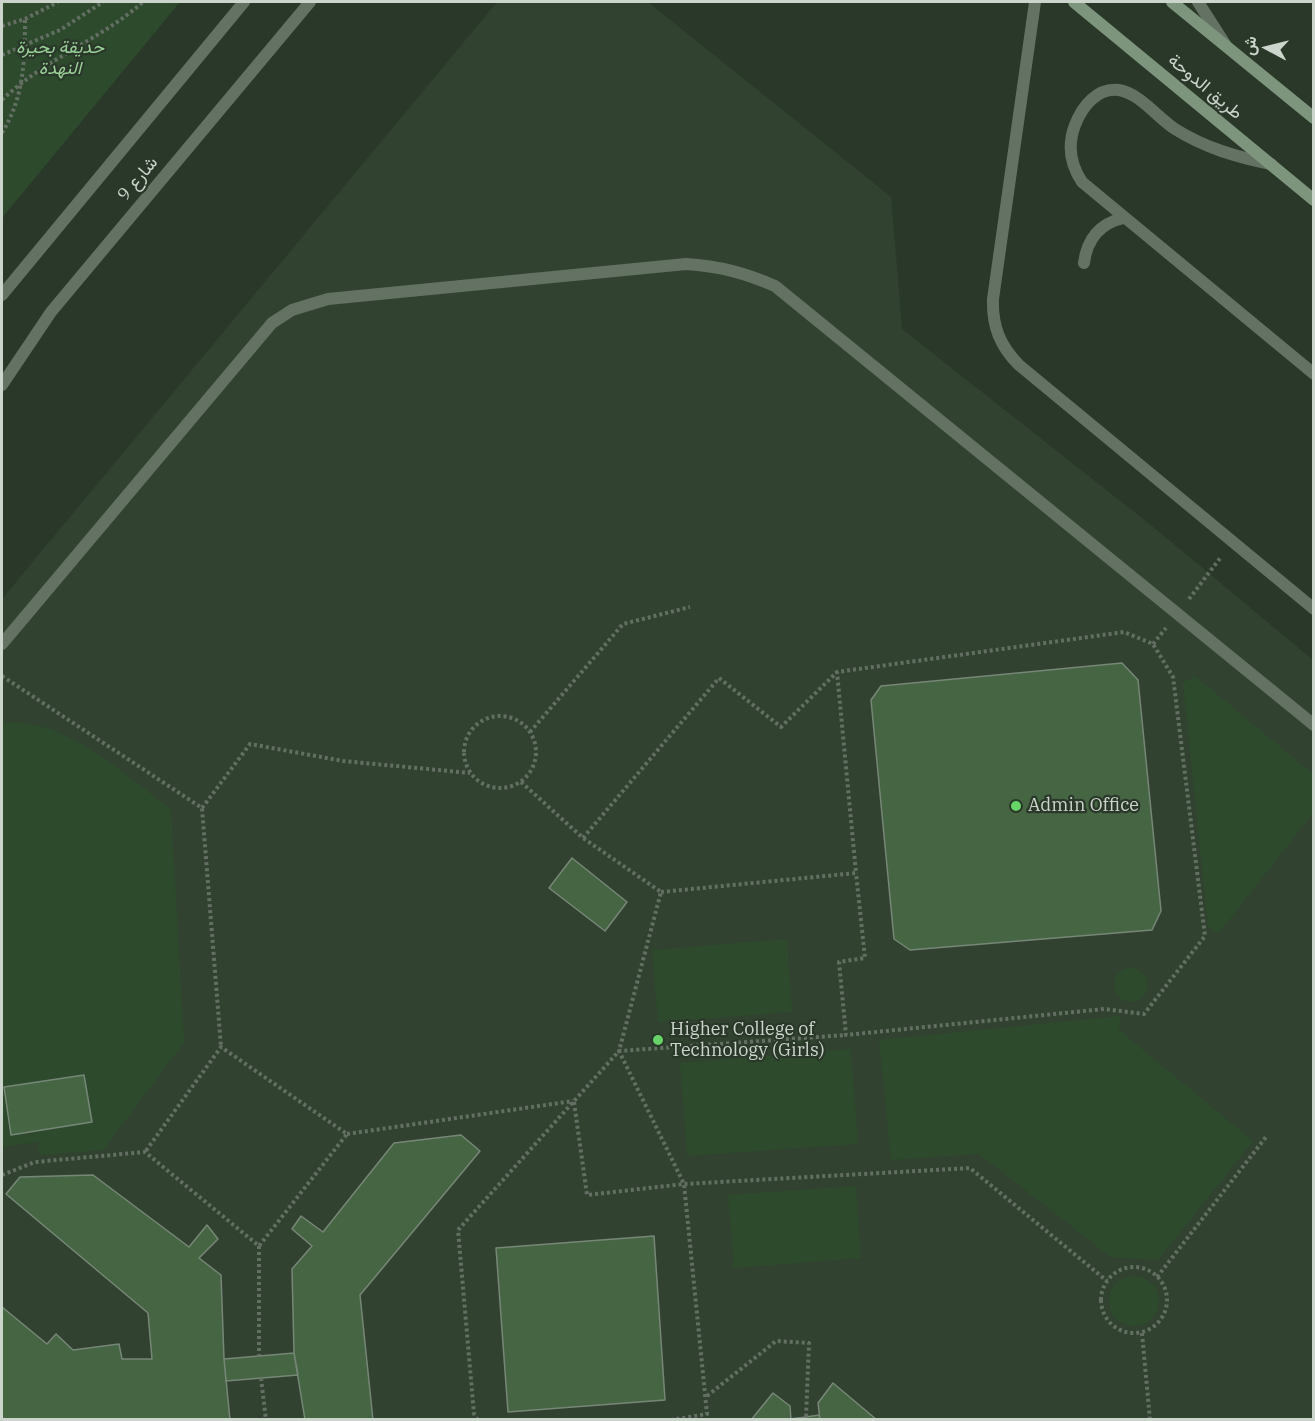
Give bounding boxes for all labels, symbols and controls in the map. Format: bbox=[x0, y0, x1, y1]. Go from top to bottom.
north arrow bbox=[1237, 18, 1297, 78]
text: ش bbox=[1238, 35, 1260, 57]
park label: حديقة بحيرة النهدة bbox=[16, 37, 104, 80]
street label: طريق الدوحة bbox=[1163, 50, 1247, 124]
street label: شارع 9 bbox=[113, 152, 163, 206]
place label: Admin Office bbox=[1028, 795, 1139, 817]
marker: Admin Office bbox=[1009, 799, 1023, 813]
place label: Higher College of Technology (Girls) bbox=[670, 1019, 825, 1062]
marker: Higher College of Technology (Girls) bbox=[651, 1033, 665, 1047]

